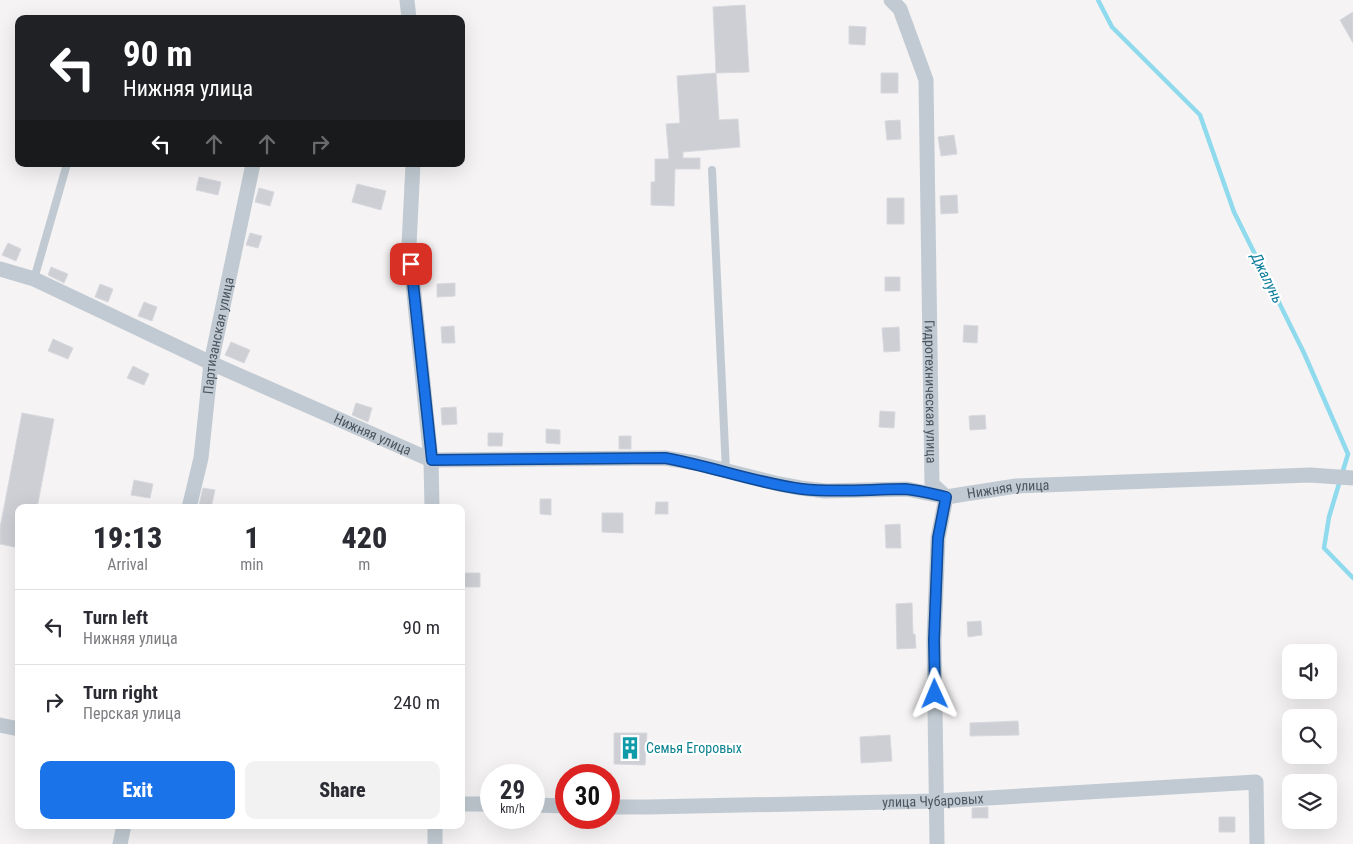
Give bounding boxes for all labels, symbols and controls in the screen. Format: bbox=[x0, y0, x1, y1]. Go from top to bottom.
text: 90 m bbox=[123, 34, 192, 75]
icon: left bbox=[40, 35, 105, 100]
text: Нижняя улица bbox=[123, 76, 253, 101]
icon: left bbox=[147, 130, 175, 158]
icon: ahead bbox=[200, 130, 228, 158]
icon: ahead bbox=[253, 130, 281, 158]
icon: right bbox=[306, 130, 334, 158]
pin bbox=[390, 243, 432, 285]
water label: Джалунь bbox=[1247, 249, 1287, 306]
icon: arrive bbox=[397, 250, 425, 278]
street label: Партизанская улица bbox=[200, 276, 237, 395]
street label: Гидротехническая улица bbox=[922, 320, 940, 463]
street label: Нижняя улица bbox=[331, 410, 414, 458]
street label: Нижняя улица bbox=[966, 477, 1050, 502]
text: 19:13 bbox=[93, 520, 162, 555]
text: 1 bbox=[244, 520, 259, 555]
text: 420 bbox=[341, 520, 387, 555]
text: Arrival bbox=[107, 555, 148, 574]
text: min bbox=[240, 555, 264, 574]
text: m bbox=[358, 555, 370, 574]
text: Turn left bbox=[83, 606, 148, 629]
icon: left bbox=[40, 613, 68, 641]
text: 90 m bbox=[403, 616, 440, 639]
text: Нижняя улица bbox=[83, 629, 178, 648]
map controls bbox=[1282, 644, 1337, 829]
button: sound bbox=[1282, 644, 1337, 699]
position arrow bbox=[908, 667, 960, 719]
text: Turn right bbox=[83, 681, 158, 704]
icon: right bbox=[40, 688, 68, 716]
text: 240 m bbox=[393, 691, 440, 714]
text: Перская улица bbox=[83, 704, 181, 723]
button: search bbox=[1282, 709, 1337, 764]
building icon: Семья Егоровых bbox=[617, 735, 643, 761]
place label: Семья Егоровых bbox=[646, 740, 742, 756]
button: Exit bbox=[40, 761, 235, 819]
button: Share bbox=[245, 761, 440, 819]
speed limit sign: 30 bbox=[555, 764, 620, 829]
button: layers bbox=[1282, 774, 1337, 829]
text: 29 bbox=[500, 776, 525, 805]
street label: улица Чубаровых bbox=[882, 790, 984, 810]
text: km/h bbox=[500, 802, 525, 816]

